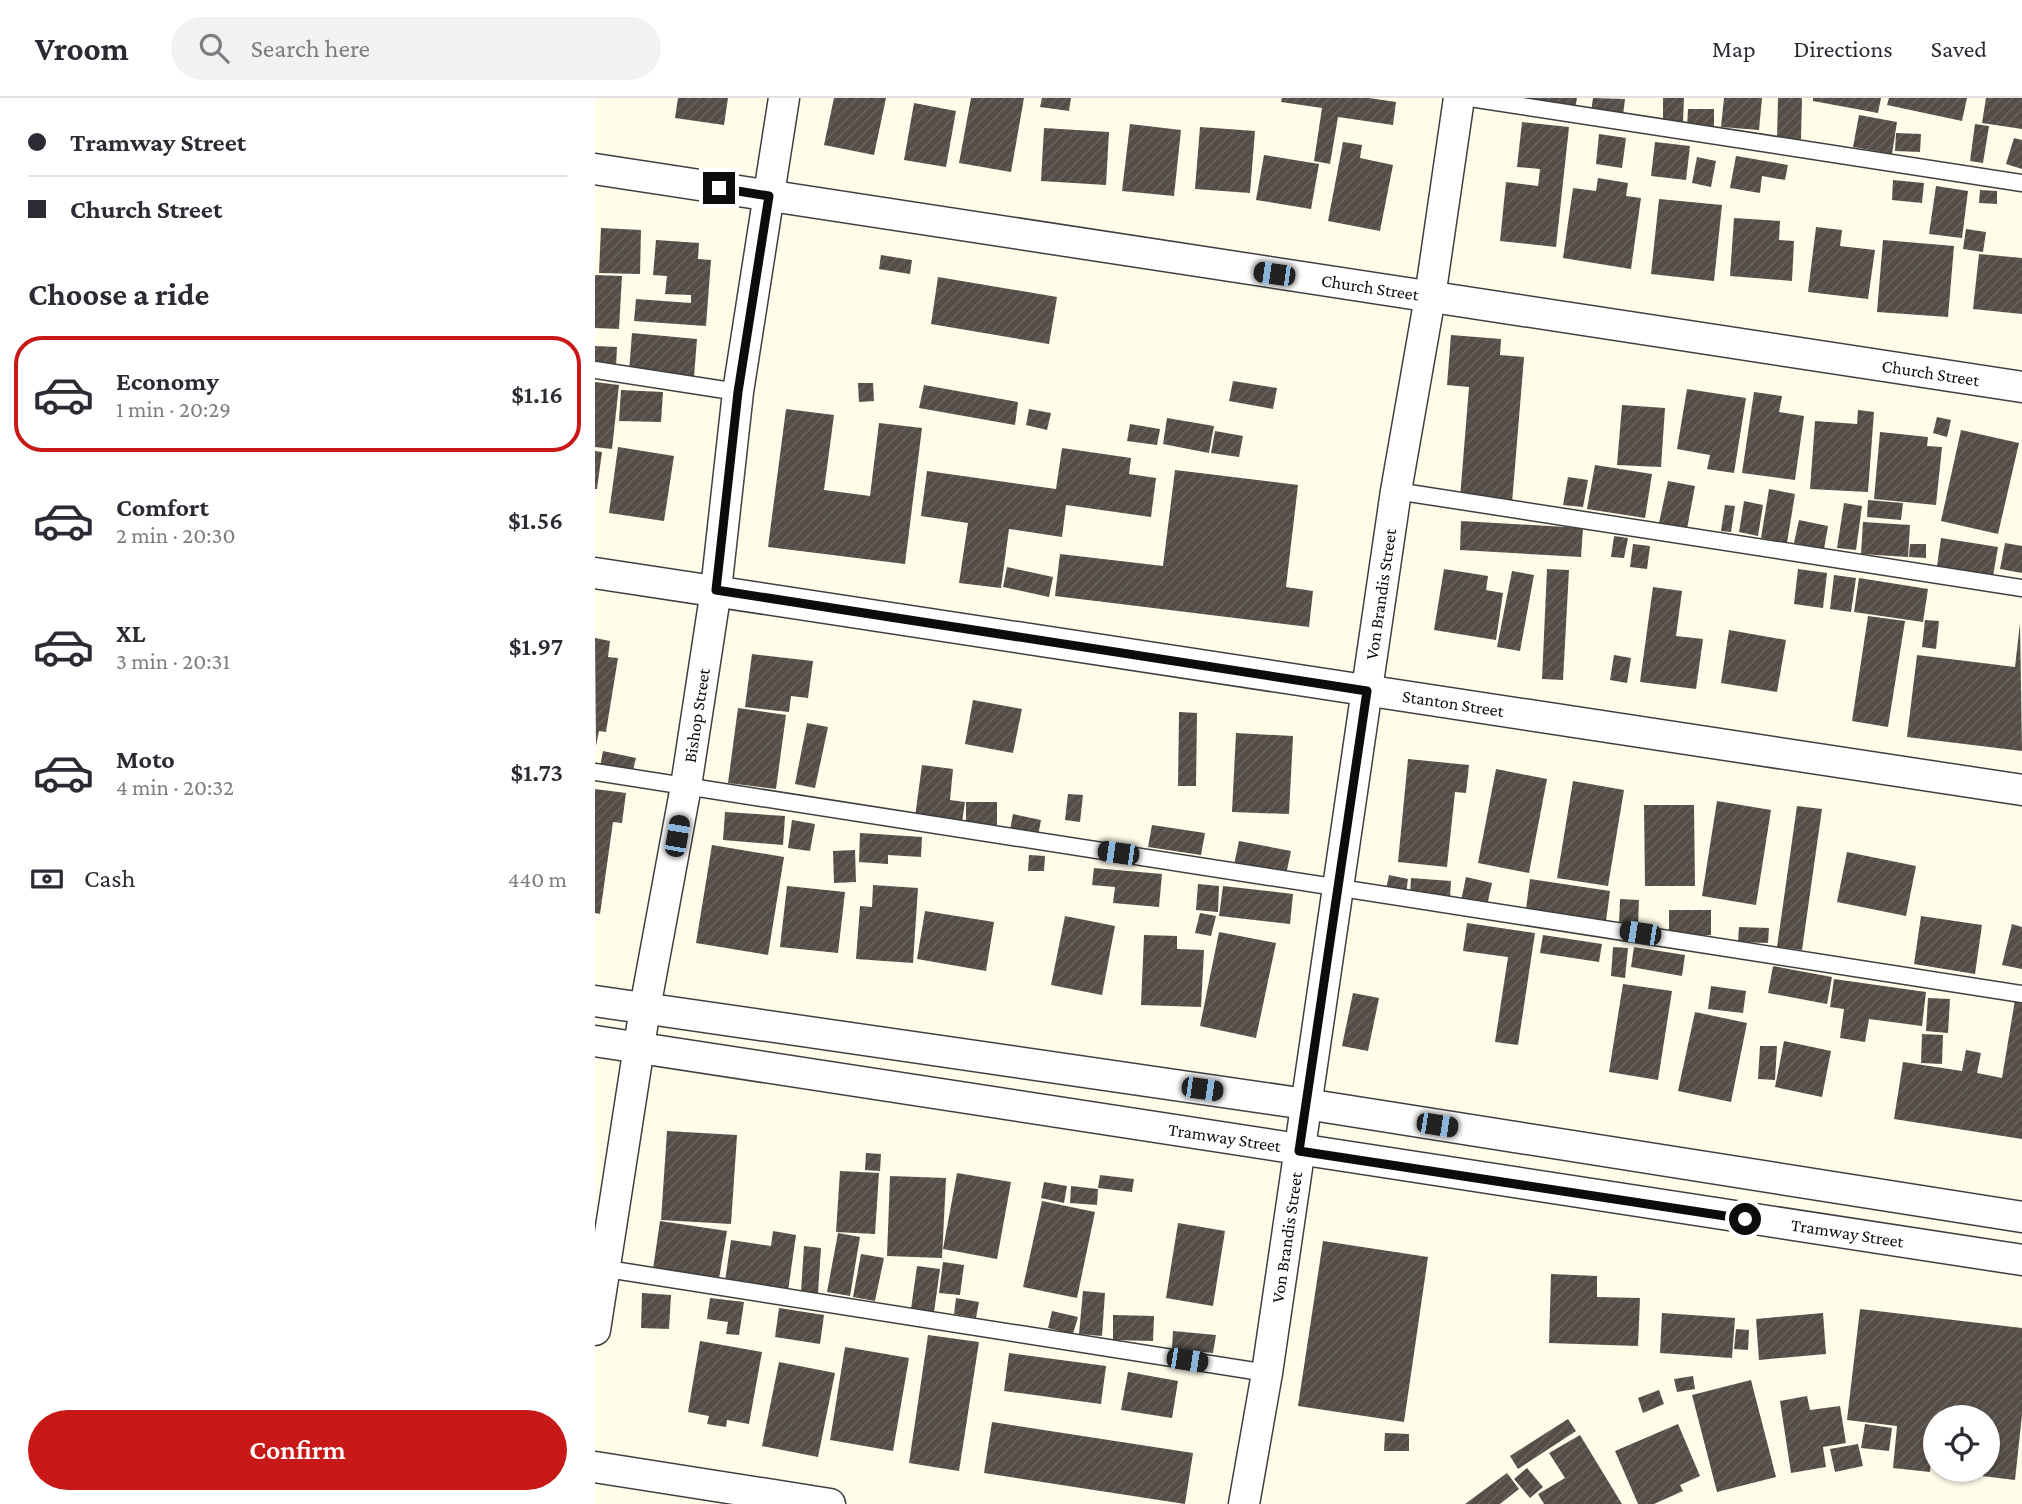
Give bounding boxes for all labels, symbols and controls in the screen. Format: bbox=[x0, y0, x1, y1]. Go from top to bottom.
search box bbox=[171, 17, 661, 80]
icon: search bbox=[195, 29, 233, 67]
text: Vroom bbox=[35, 30, 129, 67]
text: Search here bbox=[251, 34, 370, 63]
text: Map bbox=[1712, 35, 1756, 62]
text: Directions bbox=[1794, 35, 1893, 62]
text: Saved bbox=[1931, 35, 1987, 62]
text: Tramway Street bbox=[70, 128, 246, 157]
route end bbox=[703, 172, 735, 204]
text: Church Street bbox=[70, 195, 222, 224]
car bbox=[1252, 261, 1297, 287]
street label: Church Street bbox=[1320, 270, 1421, 305]
text: Choose a ride bbox=[28, 276, 209, 312]
street label: Church Street bbox=[1880, 356, 1982, 391]
icon: car bbox=[32, 363, 95, 426]
text: Economy bbox=[116, 367, 219, 396]
text: $1.16 bbox=[511, 380, 563, 409]
text: 1 min · 20:29 bbox=[116, 396, 231, 422]
icon: car bbox=[32, 489, 95, 552]
text: Comfort bbox=[116, 493, 209, 522]
text: $1.56 bbox=[508, 506, 563, 535]
text: 2 min · 20:30 bbox=[116, 522, 235, 548]
street label: Von Brandis Street bbox=[1361, 526, 1401, 661]
icon: car bbox=[32, 615, 95, 678]
text: XL bbox=[116, 619, 145, 648]
text: $1.97 bbox=[509, 632, 563, 661]
text: 3 min · 20:31 bbox=[116, 648, 230, 674]
street label: Bishop Street bbox=[680, 666, 714, 764]
street label: Stanton Street bbox=[1401, 686, 1506, 721]
icon: car bbox=[32, 741, 95, 804]
text: Moto bbox=[116, 745, 175, 774]
text: $1.73 bbox=[510, 758, 563, 787]
text: 4 min · 20:32 bbox=[116, 774, 234, 800]
car bbox=[664, 813, 691, 859]
car bbox=[1096, 840, 1141, 866]
icon: cash bbox=[28, 860, 66, 898]
text: Cash bbox=[84, 864, 135, 893]
text: 440 m bbox=[508, 866, 567, 892]
car bbox=[1618, 919, 1663, 947]
car bbox=[1180, 1076, 1225, 1102]
car bbox=[1415, 1111, 1460, 1139]
street label: Tramway Street bbox=[1167, 1119, 1283, 1156]
street label: Von Brandis Street bbox=[1267, 1170, 1306, 1304]
route start bbox=[1729, 1203, 1761, 1235]
street label: Tramway Street bbox=[1790, 1215, 1906, 1252]
car bbox=[1165, 1346, 1210, 1374]
map controls bbox=[1923, 1405, 2000, 1482]
button: locate bbox=[1923, 1405, 2000, 1482]
button: Confirm bbox=[28, 1410, 567, 1490]

